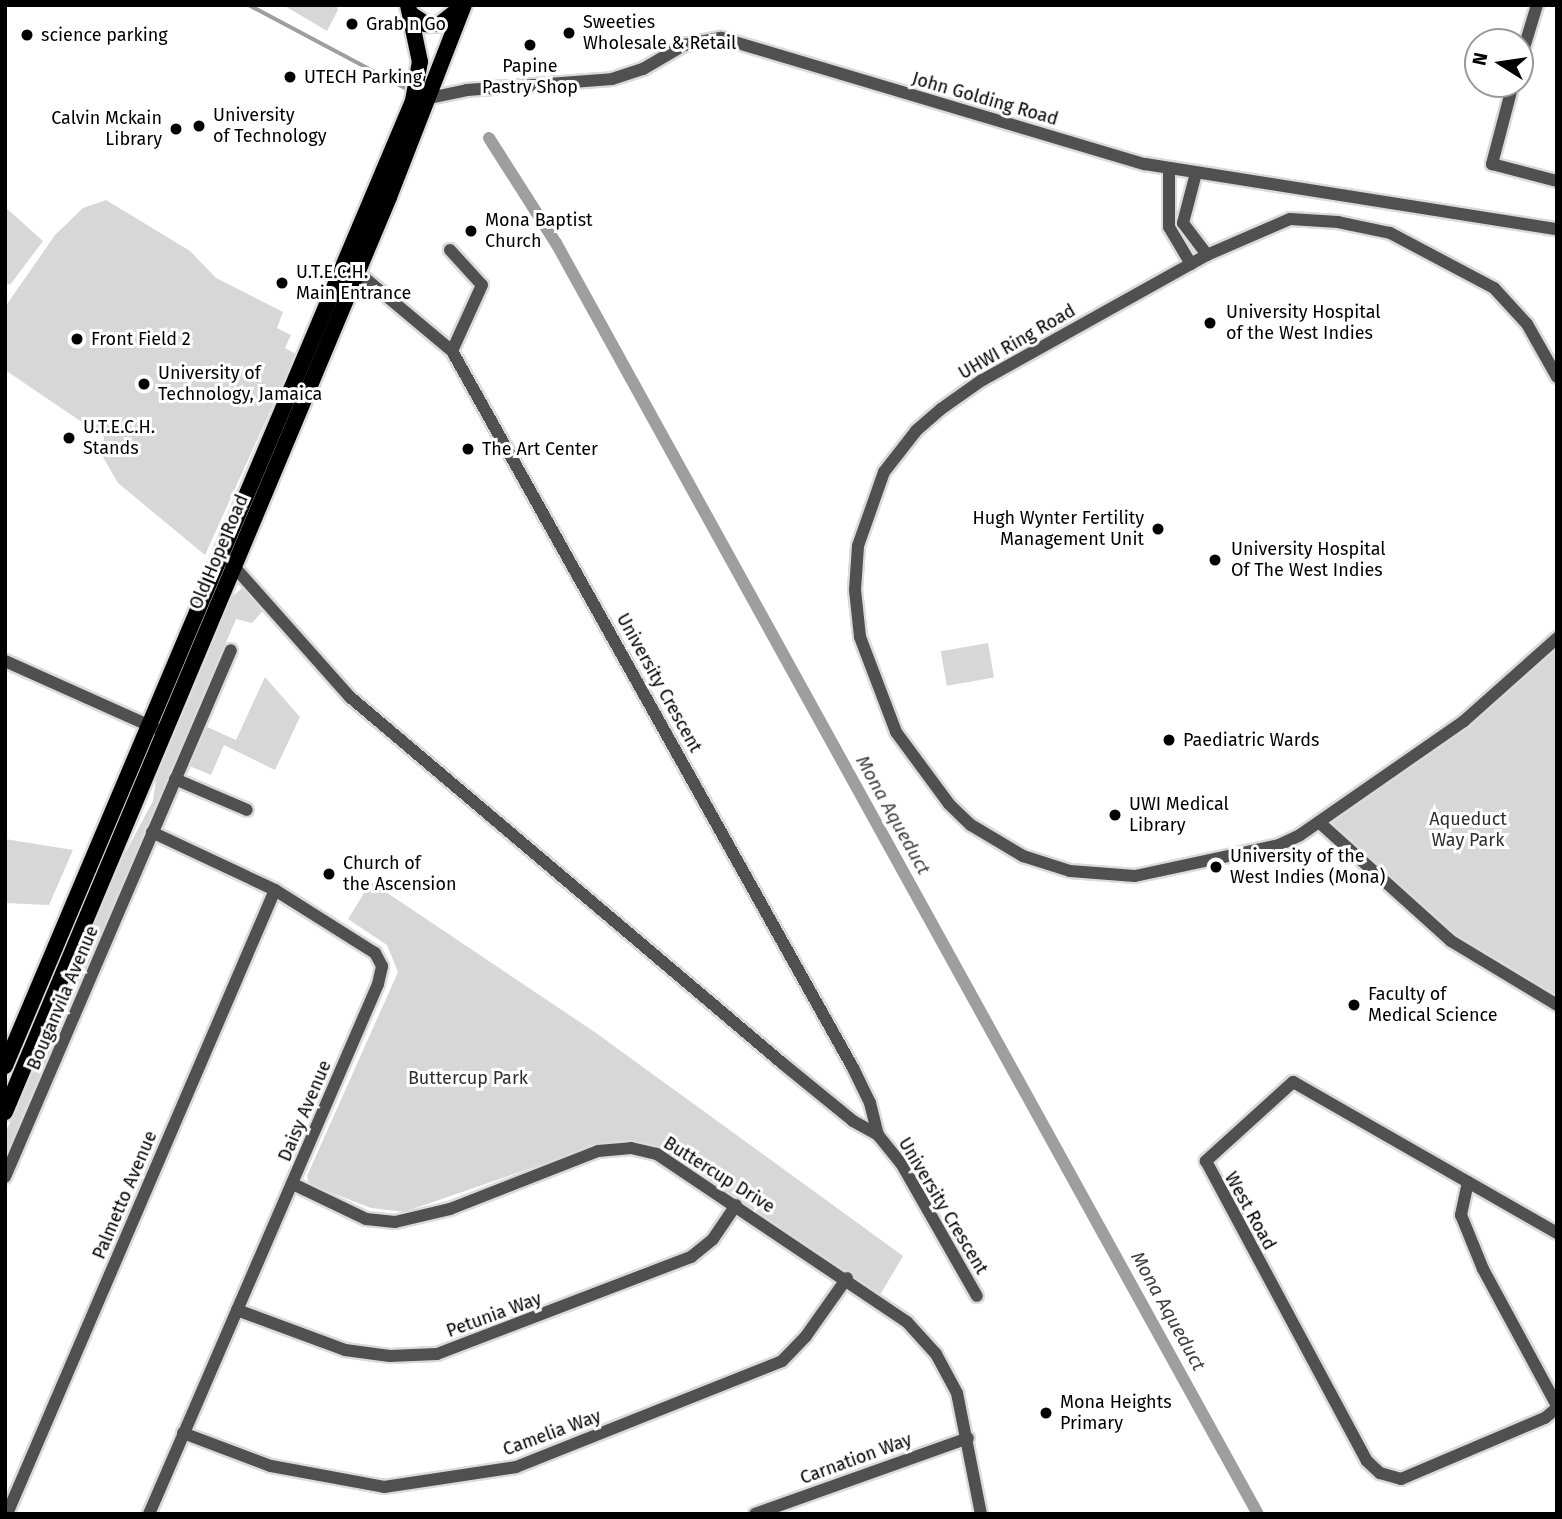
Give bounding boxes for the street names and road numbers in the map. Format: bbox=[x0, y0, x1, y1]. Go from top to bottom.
street label: John Golding Road bbox=[909, 68, 1061, 130]
street label: UHWI Ring Road bbox=[955, 300, 1079, 384]
street label: Old Hope Road bbox=[185, 491, 253, 613]
street label: University Crescent bbox=[612, 610, 706, 756]
street label: Bouganvila Avenue bbox=[23, 923, 103, 1073]
street label: Daisy Avenue bbox=[274, 1057, 336, 1165]
street label: Palmetto Avenue bbox=[88, 1128, 162, 1262]
street label: Buttercup Drive bbox=[659, 1132, 779, 1218]
street label: University Crescent bbox=[894, 1134, 992, 1278]
street label: West Road bbox=[1220, 1168, 1280, 1254]
street label: Petunia Way bbox=[444, 1288, 544, 1342]
street label: Camelia Way bbox=[500, 1405, 604, 1461]
street label: Carnation Way bbox=[797, 1429, 915, 1489]

